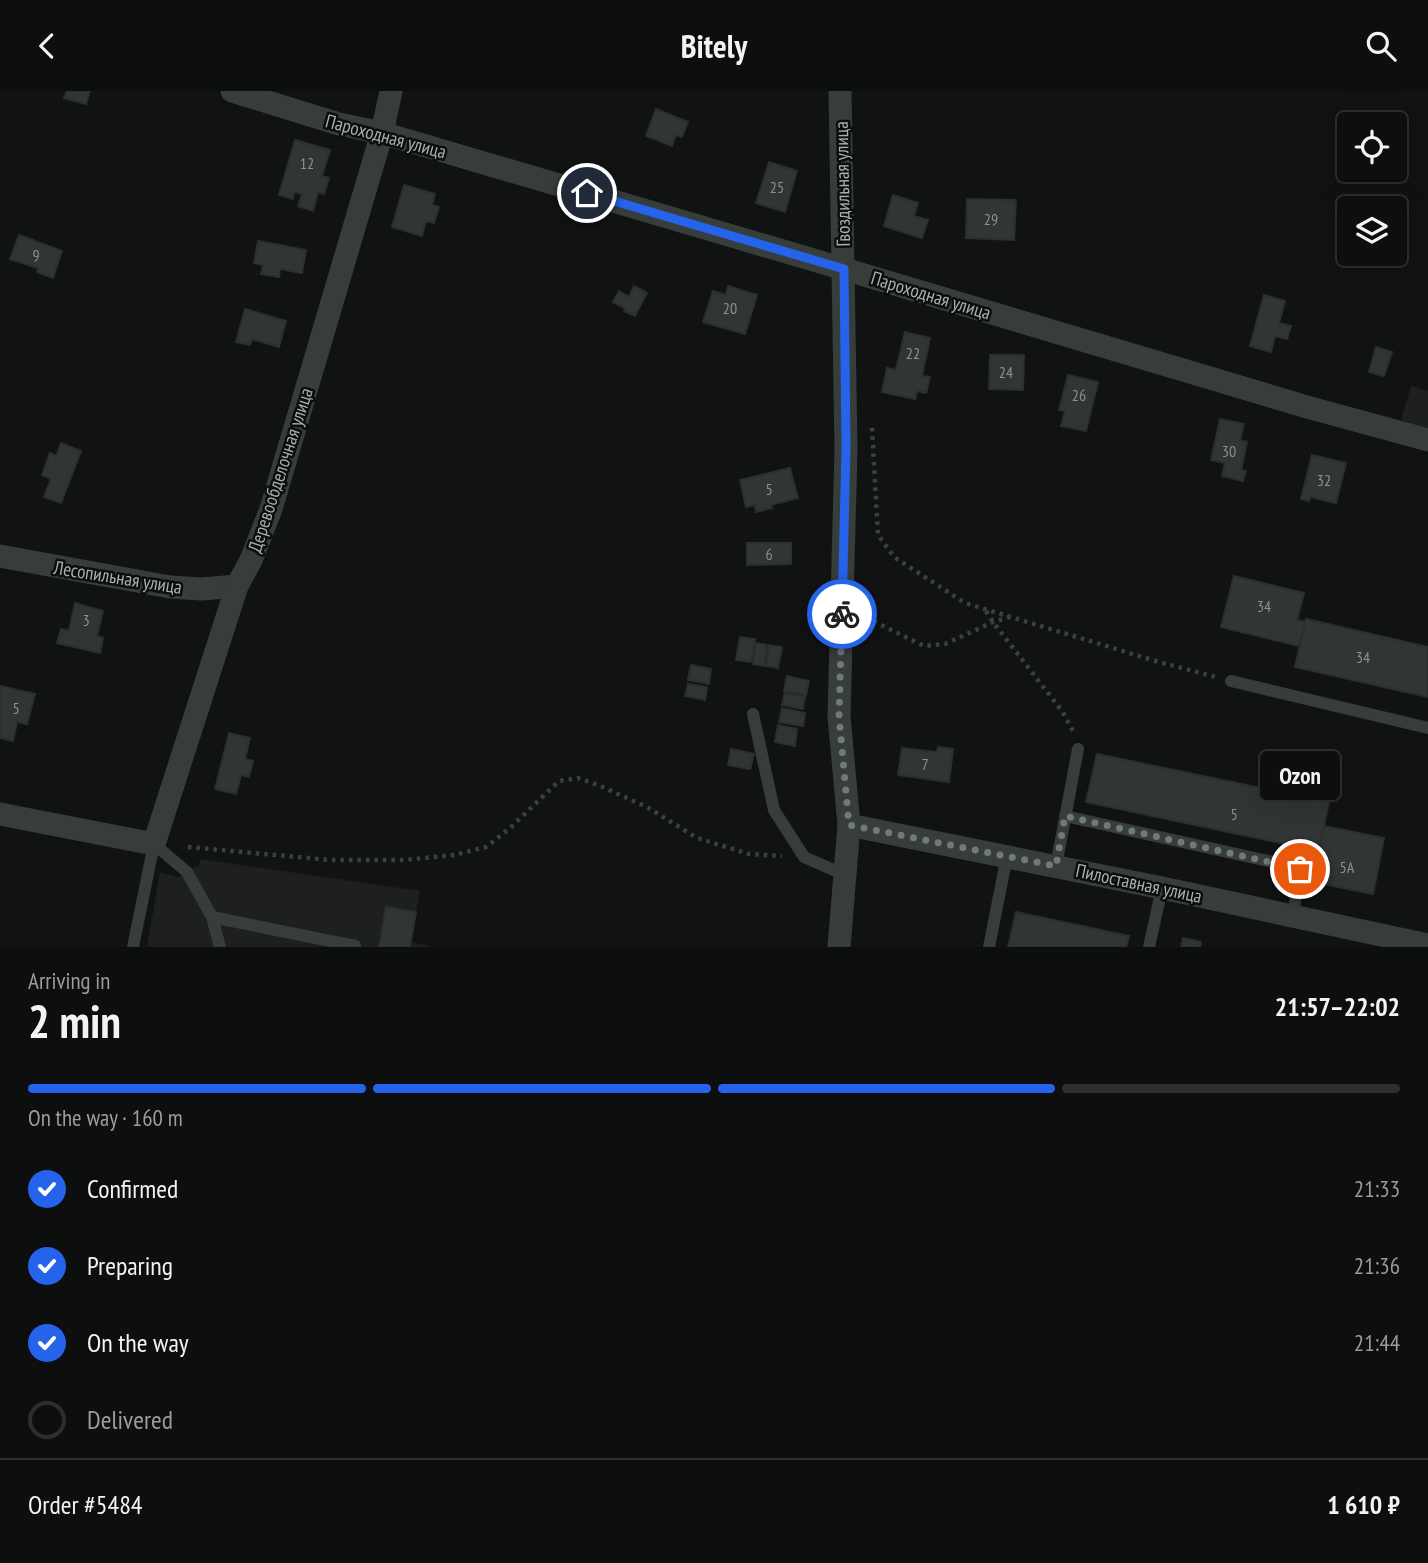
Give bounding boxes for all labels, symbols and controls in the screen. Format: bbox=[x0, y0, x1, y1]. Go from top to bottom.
text: Bitely bbox=[681, 25, 747, 67]
icon: back bbox=[28, 27, 66, 65]
icon: search bbox=[1362, 27, 1400, 65]
street label: Пароходная улица bbox=[323, 108, 449, 164]
map controls bbox=[1337, 112, 1407, 266]
button: locate bbox=[1337, 112, 1407, 182]
street label: Гвоздильная улица bbox=[829, 121, 855, 247]
house number: 12 bbox=[300, 153, 314, 173]
pin bbox=[557, 163, 617, 223]
icon: home bbox=[568, 174, 606, 212]
house number: 25 bbox=[770, 177, 784, 197]
button: layers bbox=[1337, 196, 1407, 266]
house number: 29 bbox=[984, 209, 998, 229]
house number: 9 bbox=[32, 245, 40, 265]
street label: Пароходная улица bbox=[868, 265, 994, 325]
house number: 20 bbox=[723, 298, 737, 318]
house number: 22 bbox=[906, 343, 920, 363]
house number: 24 bbox=[999, 362, 1013, 382]
street label: Деревообделочная улица bbox=[242, 385, 318, 555]
house number: 26 bbox=[1072, 385, 1086, 405]
house number: 30 bbox=[1222, 441, 1236, 461]
house number: 32 bbox=[1317, 470, 1331, 490]
house number: 5 bbox=[765, 479, 773, 499]
house number: 6 bbox=[765, 544, 773, 564]
street label: Лесопильная улица bbox=[51, 555, 184, 599]
courier bbox=[807, 579, 877, 649]
icon: bike bbox=[823, 595, 861, 633]
house number: 34 bbox=[1257, 596, 1271, 616]
house number: 3 bbox=[82, 610, 90, 630]
house number: 34 bbox=[1356, 647, 1370, 667]
house number: 5 bbox=[12, 698, 20, 718]
callout: Ozon bbox=[1260, 750, 1340, 799]
house number: 7 bbox=[921, 754, 929, 774]
text: Ozon bbox=[1279, 761, 1321, 790]
house number: 5 bbox=[1230, 804, 1238, 824]
pin bbox=[1270, 839, 1330, 899]
icon: bag bbox=[1281, 850, 1319, 888]
house number: 5А bbox=[1340, 857, 1355, 877]
street label: Пилоставная улица bbox=[1074, 858, 1204, 908]
text: Arriving in bbox=[28, 966, 110, 995]
text: 21:57–22:02 bbox=[1275, 990, 1400, 1023]
text: 2 min bbox=[28, 991, 121, 1051]
text: On the way · 160 m bbox=[28, 1103, 183, 1132]
icon: check bbox=[28, 1170, 66, 1208]
text: Confirmed bbox=[87, 1172, 178, 1205]
text: 21:33 bbox=[1354, 1174, 1400, 1203]
icon: check bbox=[28, 1247, 66, 1285]
text: Preparing bbox=[87, 1249, 173, 1282]
text: 21:36 bbox=[1354, 1251, 1400, 1280]
icon: check bbox=[28, 1324, 66, 1362]
text: On the way bbox=[87, 1326, 189, 1359]
text: 21:44 bbox=[1354, 1328, 1400, 1357]
text: Delivered bbox=[87, 1403, 173, 1436]
text: Order #5484 bbox=[28, 1488, 143, 1521]
text: 1 610 ₽ bbox=[1327, 1488, 1400, 1521]

